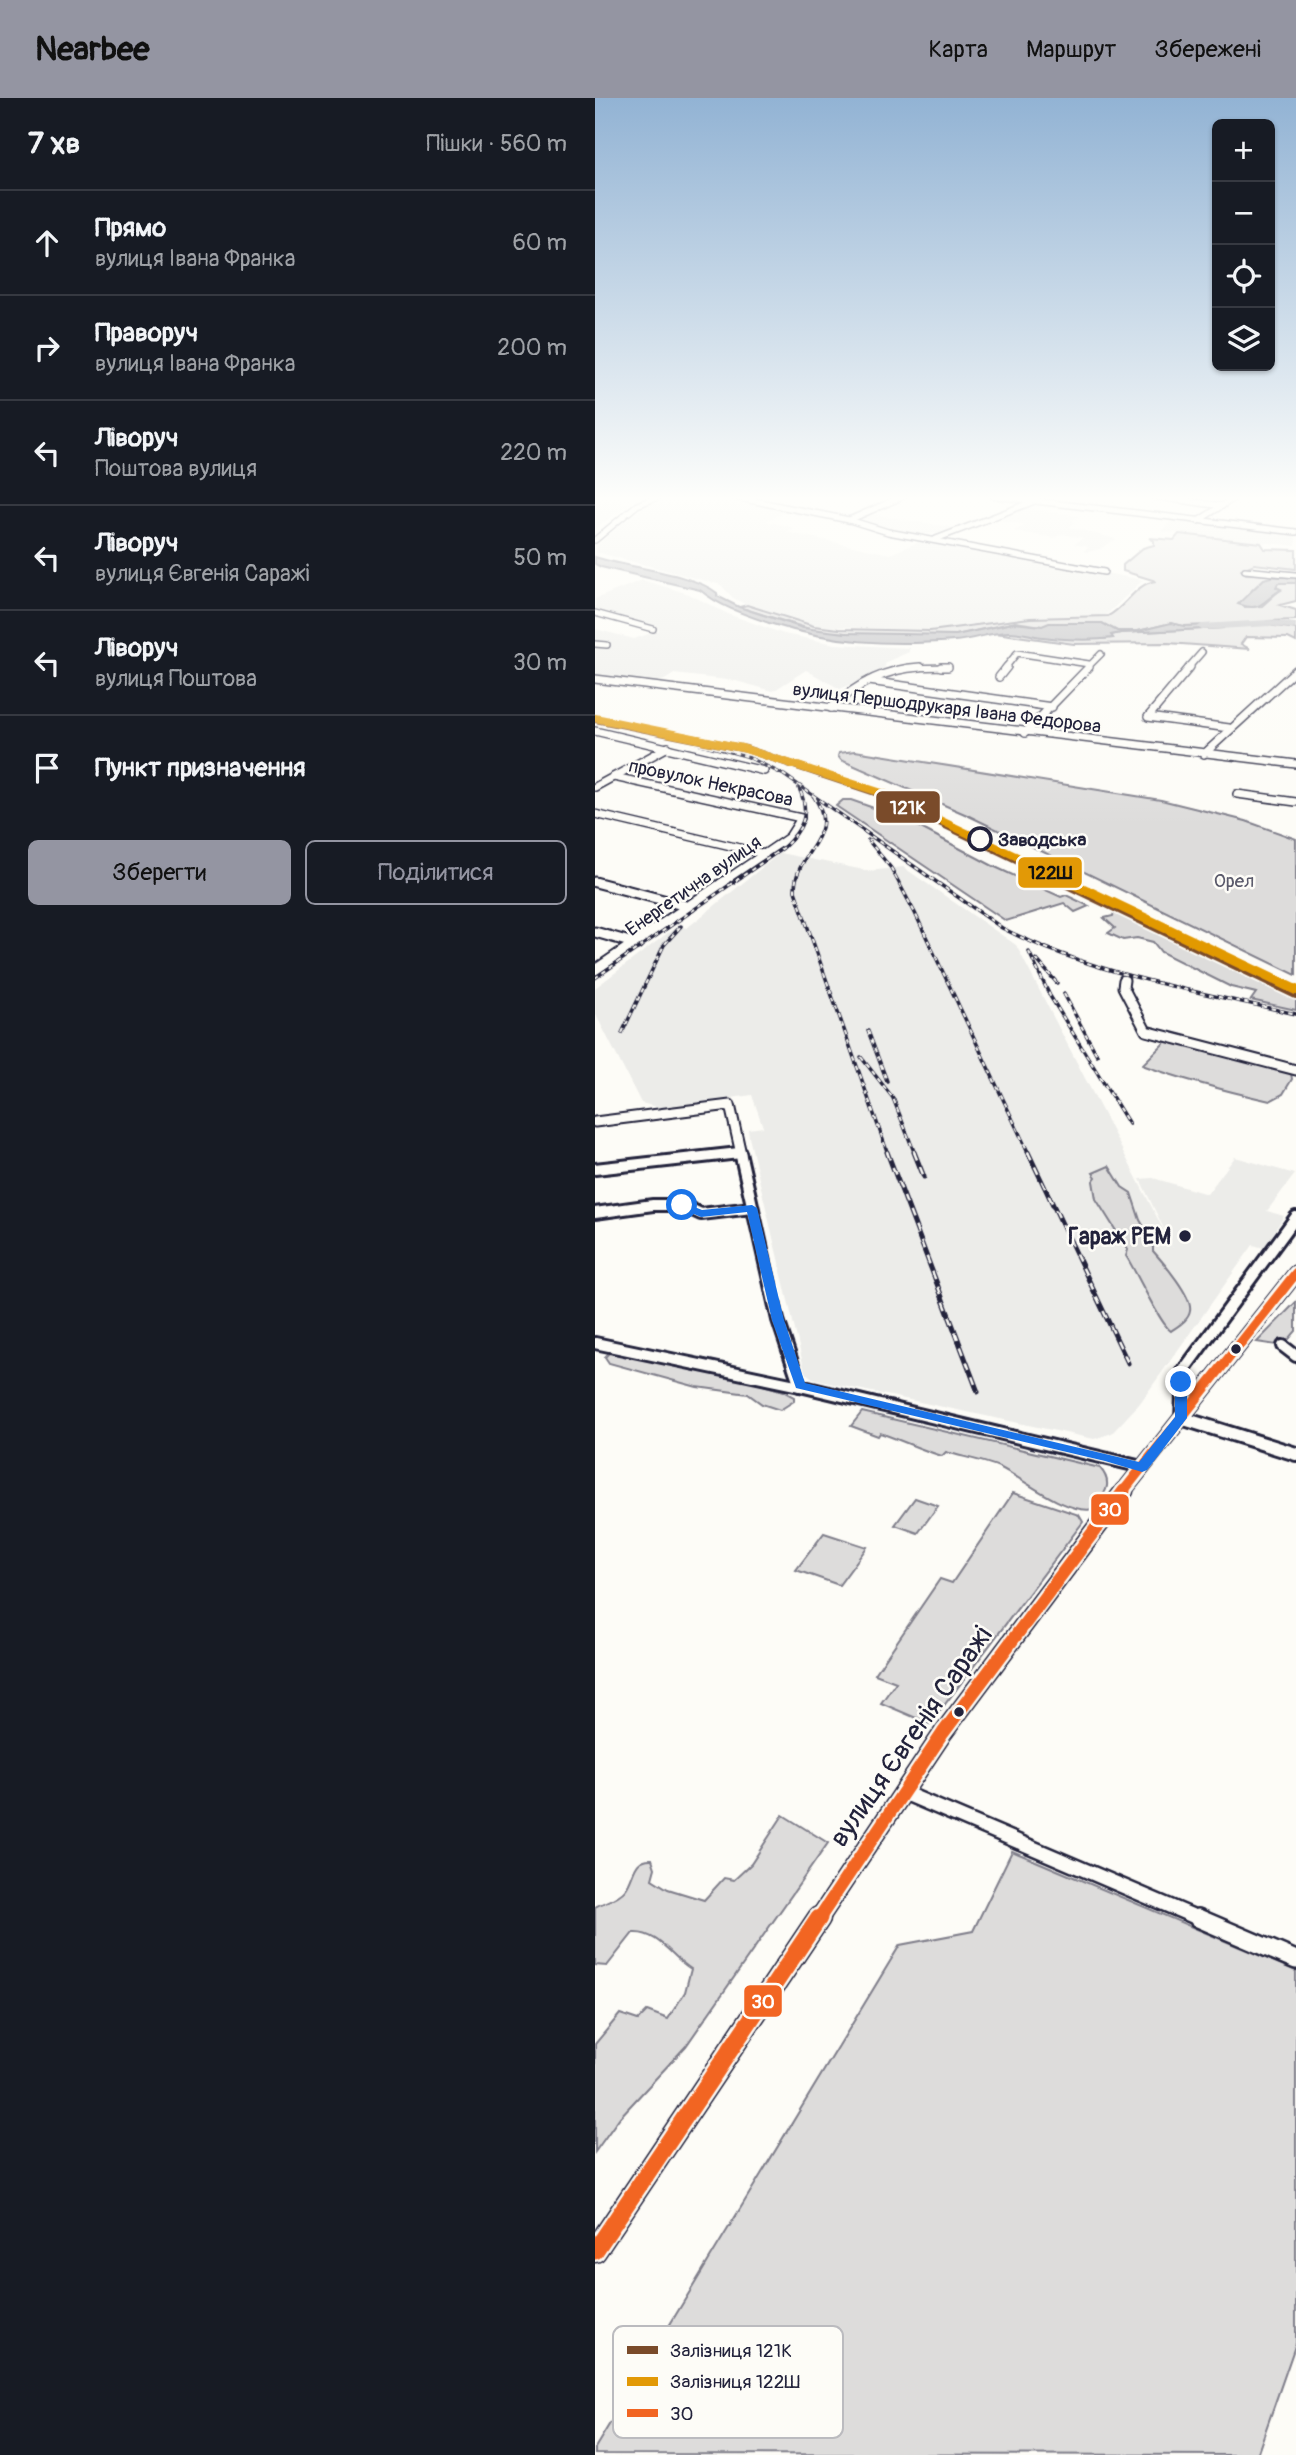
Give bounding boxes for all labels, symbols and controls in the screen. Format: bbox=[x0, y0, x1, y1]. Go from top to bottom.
text: Nearbee bbox=[35, 29, 149, 70]
text: Карта bbox=[929, 35, 988, 64]
text: Маршрут bbox=[1026, 35, 1116, 64]
text: Збережені bbox=[1154, 35, 1261, 64]
map controls bbox=[1212, 119, 1275, 371]
button: + bbox=[1212, 119, 1275, 182]
text: 7 хв bbox=[28, 125, 80, 162]
text: Пішки · 560 m bbox=[426, 129, 567, 158]
button: − bbox=[1212, 182, 1275, 245]
text: Прямо bbox=[95, 212, 166, 244]
icon: ahead bbox=[28, 224, 66, 262]
text: 60 m bbox=[512, 228, 567, 257]
text: вулиця Івана Франка bbox=[95, 244, 295, 273]
button: locate bbox=[1212, 245, 1275, 308]
button: layers bbox=[1212, 308, 1275, 371]
text: Праворуч bbox=[95, 317, 198, 349]
icon: right bbox=[28, 329, 66, 367]
text: 200 m bbox=[497, 333, 567, 362]
text: вулиця Івана Франка bbox=[95, 349, 295, 378]
text: Ліворуч bbox=[95, 422, 179, 454]
icon: left bbox=[28, 434, 66, 472]
text: 220 m bbox=[500, 438, 567, 467]
text: Поштова вулиця bbox=[95, 454, 257, 483]
text: Ліворуч bbox=[95, 527, 179, 559]
icon: left bbox=[28, 539, 66, 577]
text: 50 m bbox=[513, 543, 567, 572]
text: вулиця Євгенія Саражі bbox=[95, 559, 310, 588]
text: Ліворуч bbox=[95, 632, 179, 664]
icon: left bbox=[28, 644, 66, 682]
text: 30 m bbox=[513, 648, 567, 677]
text: вулиця Поштова bbox=[95, 664, 257, 693]
street label: вулиця Першодрукаря Івана Федорова bbox=[791, 677, 1103, 739]
icon: arrive bbox=[28, 749, 66, 787]
text: Пункт призначення bbox=[95, 752, 306, 784]
street label: провулок Некрасова bbox=[626, 754, 795, 812]
line badge: 121К bbox=[875, 790, 941, 824]
text: 121К bbox=[890, 796, 926, 820]
marker: Заводська bbox=[968, 827, 992, 851]
place label: Заводська bbox=[998, 828, 1086, 852]
street label: Енергетична вулиця bbox=[621, 830, 766, 942]
button: Зберегти bbox=[28, 840, 291, 905]
button: Поділитися bbox=[305, 840, 567, 905]
line badge: 122Ш bbox=[1017, 856, 1083, 889]
text: 122Ш bbox=[1028, 861, 1073, 885]
park label: Орел bbox=[1214, 869, 1254, 893]
route start bbox=[666, 1189, 697, 1220]
place label: Гараж РЕМ bbox=[1068, 1222, 1171, 1251]
marker: Гараж РЕМ bbox=[1177, 1228, 1193, 1244]
unlabelled marker bbox=[1229, 1342, 1243, 1356]
route end bbox=[1165, 1366, 1196, 1397]
line badge: 30 bbox=[1090, 1493, 1130, 1526]
text: 30 bbox=[1098, 1498, 1122, 1522]
street label: вулиця Євгенія Саражі bbox=[822, 1620, 1000, 1854]
unlabelled marker bbox=[952, 1705, 966, 1719]
line badge: 30 bbox=[743, 1984, 783, 2018]
text: 30 bbox=[751, 1990, 775, 2014]
legend bbox=[613, 2326, 843, 2438]
text: Залізниця 121К bbox=[670, 2339, 792, 2363]
text: Залізниця 122Ш bbox=[670, 2370, 800, 2394]
text: 30 bbox=[670, 2402, 694, 2426]

